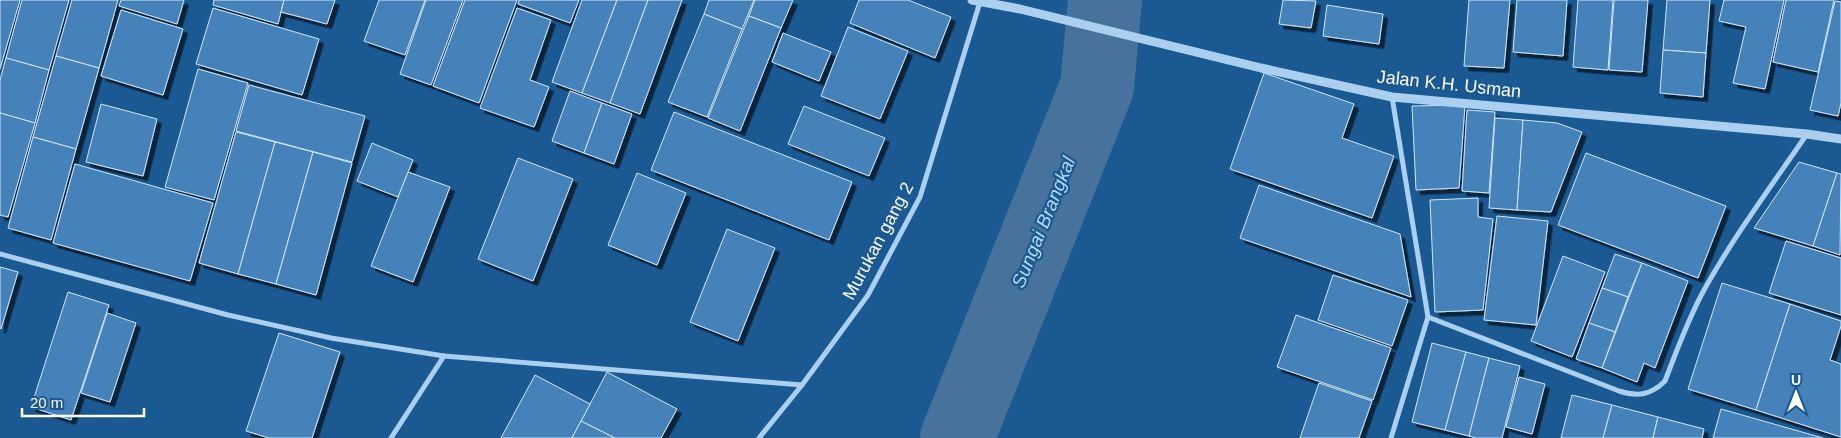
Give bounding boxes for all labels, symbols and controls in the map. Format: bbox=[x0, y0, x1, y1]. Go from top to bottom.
street label: Jalan K.H. Usman bbox=[1376, 66, 1522, 102]
water label: Sungai Brangkal bbox=[1008, 153, 1080, 291]
street label: Murukan gang 2 bbox=[839, 179, 917, 303]
north arrow bbox=[1771, 368, 1821, 418]
text: U bbox=[1791, 372, 1801, 388]
scale bar bbox=[22, 386, 145, 418]
text: 20 m bbox=[30, 394, 63, 411]

